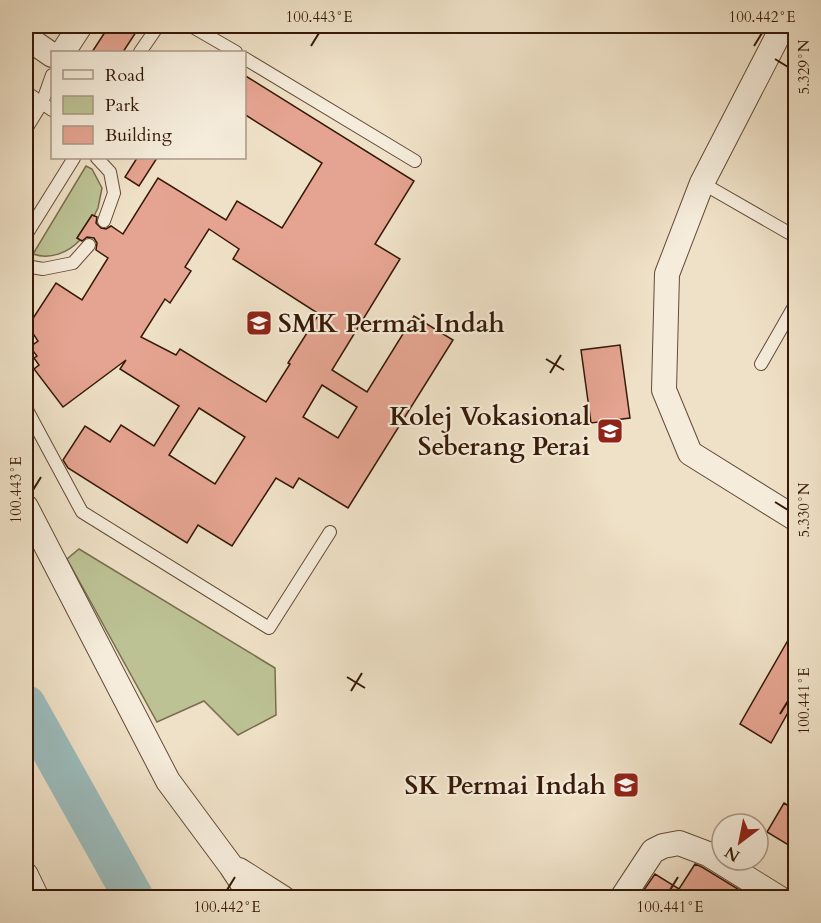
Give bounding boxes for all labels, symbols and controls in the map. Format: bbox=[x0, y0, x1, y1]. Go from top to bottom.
text: 100.443°E bbox=[286, 7, 352, 27]
text: 100.442°E bbox=[729, 7, 795, 27]
text: 5.329°N bbox=[794, 39, 814, 95]
legend bbox=[51, 51, 246, 159]
text: Road bbox=[105, 63, 145, 88]
text: Park bbox=[105, 93, 140, 118]
text: Building bbox=[105, 123, 173, 148]
place label: SMK Permai Indah bbox=[278, 306, 505, 341]
school or university icon: SMK Permai Indah bbox=[244, 308, 274, 338]
place label: Kolej Vokasional Seberang Perai bbox=[389, 399, 590, 464]
school or university icon: Kolej Vokasional Seberang Perai bbox=[595, 416, 625, 446]
text: 100.443°E bbox=[6, 457, 26, 523]
text: 5.330°N bbox=[794, 482, 814, 538]
text: 100.441°E bbox=[794, 668, 814, 734]
place label: SK Permai Indah bbox=[405, 768, 606, 803]
school or university icon: SK Permai Indah bbox=[611, 770, 641, 800]
north arrow bbox=[710, 812, 770, 872]
text: N bbox=[721, 841, 744, 867]
text: 100.442°E bbox=[194, 897, 260, 917]
text: 100.441°E bbox=[637, 897, 703, 917]

